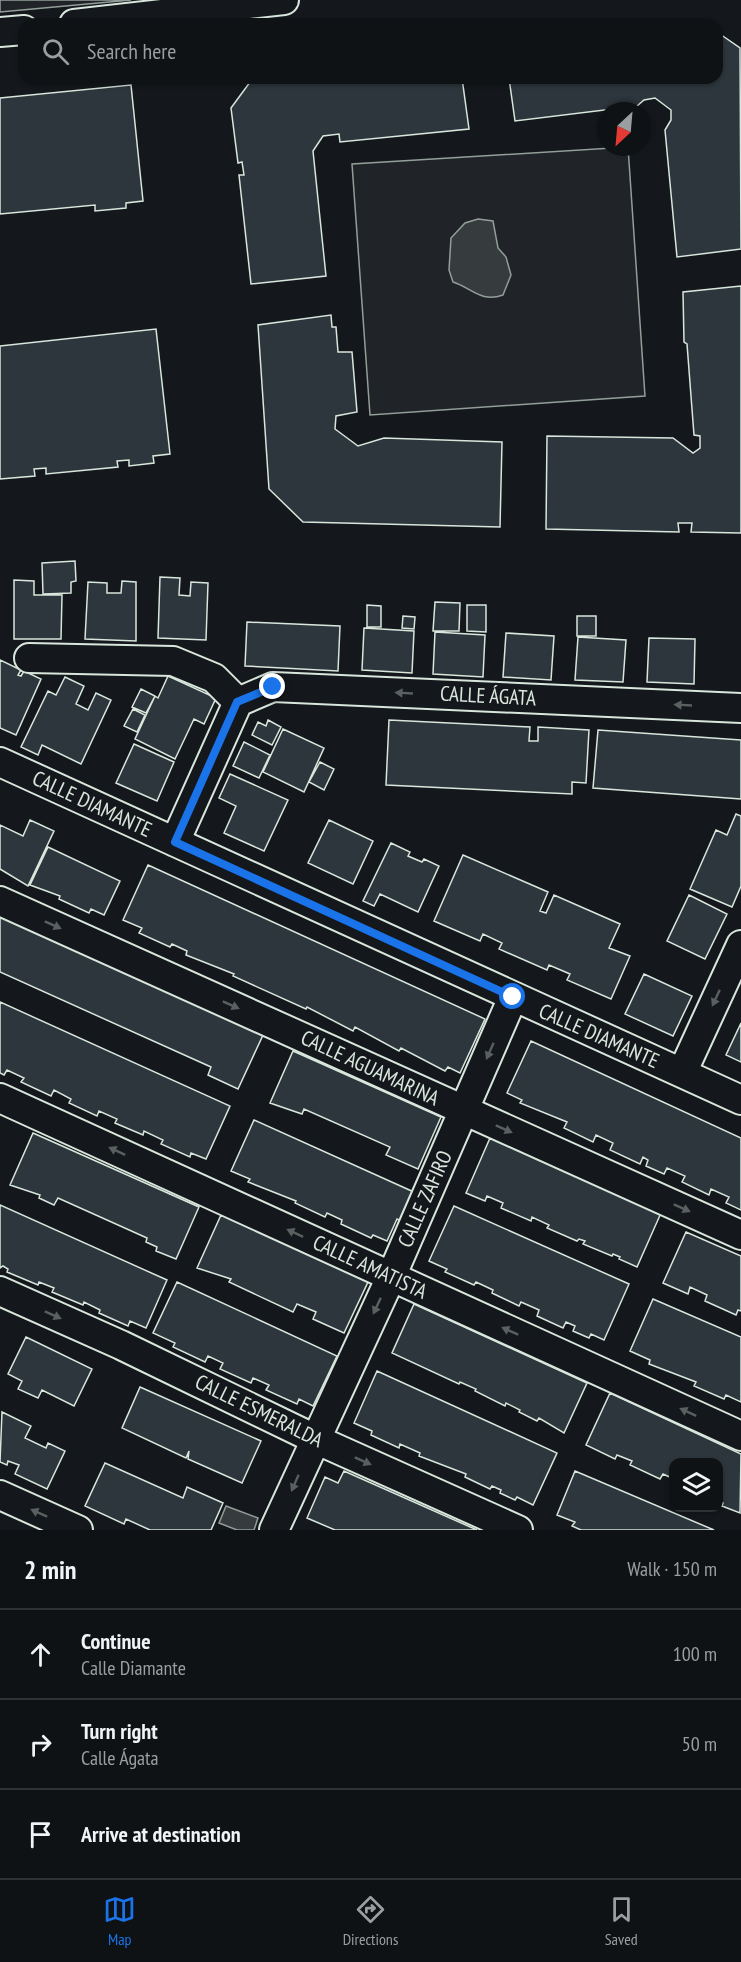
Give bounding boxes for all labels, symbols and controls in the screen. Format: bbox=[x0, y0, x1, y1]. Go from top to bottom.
search box bbox=[18, 18, 723, 84]
icon: search bbox=[39, 35, 72, 68]
text: Search here bbox=[87, 37, 176, 65]
north arrow bbox=[597, 102, 651, 156]
route end bbox=[259, 673, 285, 699]
street label: CALLE ÁGATA bbox=[439, 680, 537, 712]
one-way arrow bbox=[394, 688, 413, 697]
one-way arrow bbox=[673, 700, 692, 710]
street label: CALLE DIAMANTE bbox=[28, 764, 156, 843]
one-way arrow bbox=[45, 920, 62, 929]
route start bbox=[499, 983, 525, 1009]
one-way arrow bbox=[712, 990, 721, 1007]
street label: CALLE DIAMANTE bbox=[535, 997, 664, 1074]
one-way arrow bbox=[223, 1000, 240, 1009]
street label: CALLE AGUAMARINA bbox=[297, 1024, 444, 1111]
one-way arrow bbox=[485, 1042, 494, 1060]
one-way arrow bbox=[496, 1124, 513, 1133]
street label: CALLE ZAFIRO bbox=[391, 1146, 458, 1251]
one-way arrow bbox=[109, 1147, 126, 1156]
one-way arrow bbox=[674, 1203, 692, 1213]
one-way arrow bbox=[286, 1228, 303, 1237]
street label: CALLE AMATISTA bbox=[309, 1228, 432, 1305]
one-way arrow bbox=[372, 1298, 382, 1316]
one-way arrow bbox=[45, 1310, 62, 1319]
one-way arrow bbox=[502, 1326, 519, 1335]
street label: CALLE ESMERALDA bbox=[191, 1368, 328, 1453]
one-way arrow bbox=[679, 1407, 696, 1416]
one-way arrow bbox=[354, 1456, 371, 1465]
map controls bbox=[669, 1458, 723, 1512]
button: layers bbox=[669, 1458, 723, 1512]
one-way arrow bbox=[291, 1475, 300, 1492]
one-way arrow bbox=[30, 1508, 47, 1517]
text: 2 min bbox=[24, 1553, 77, 1586]
text: Walk · 150 m bbox=[627, 1556, 717, 1582]
text: Continue bbox=[81, 1627, 151, 1655]
icon: ahead bbox=[24, 1638, 57, 1671]
text: 100 m bbox=[673, 1641, 717, 1667]
text: Calle Diamante bbox=[81, 1655, 186, 1681]
text: Turn right bbox=[81, 1717, 158, 1745]
icon: right bbox=[24, 1728, 57, 1761]
text: 50 m bbox=[682, 1731, 717, 1757]
text: Calle Ágata bbox=[81, 1745, 159, 1771]
icon: arrive bbox=[24, 1818, 57, 1851]
text: Arrive at destination bbox=[81, 1820, 241, 1848]
tab: Map bbox=[103, 1893, 136, 1949]
tab: Directions bbox=[343, 1893, 398, 1949]
tab: Saved bbox=[605, 1893, 638, 1949]

